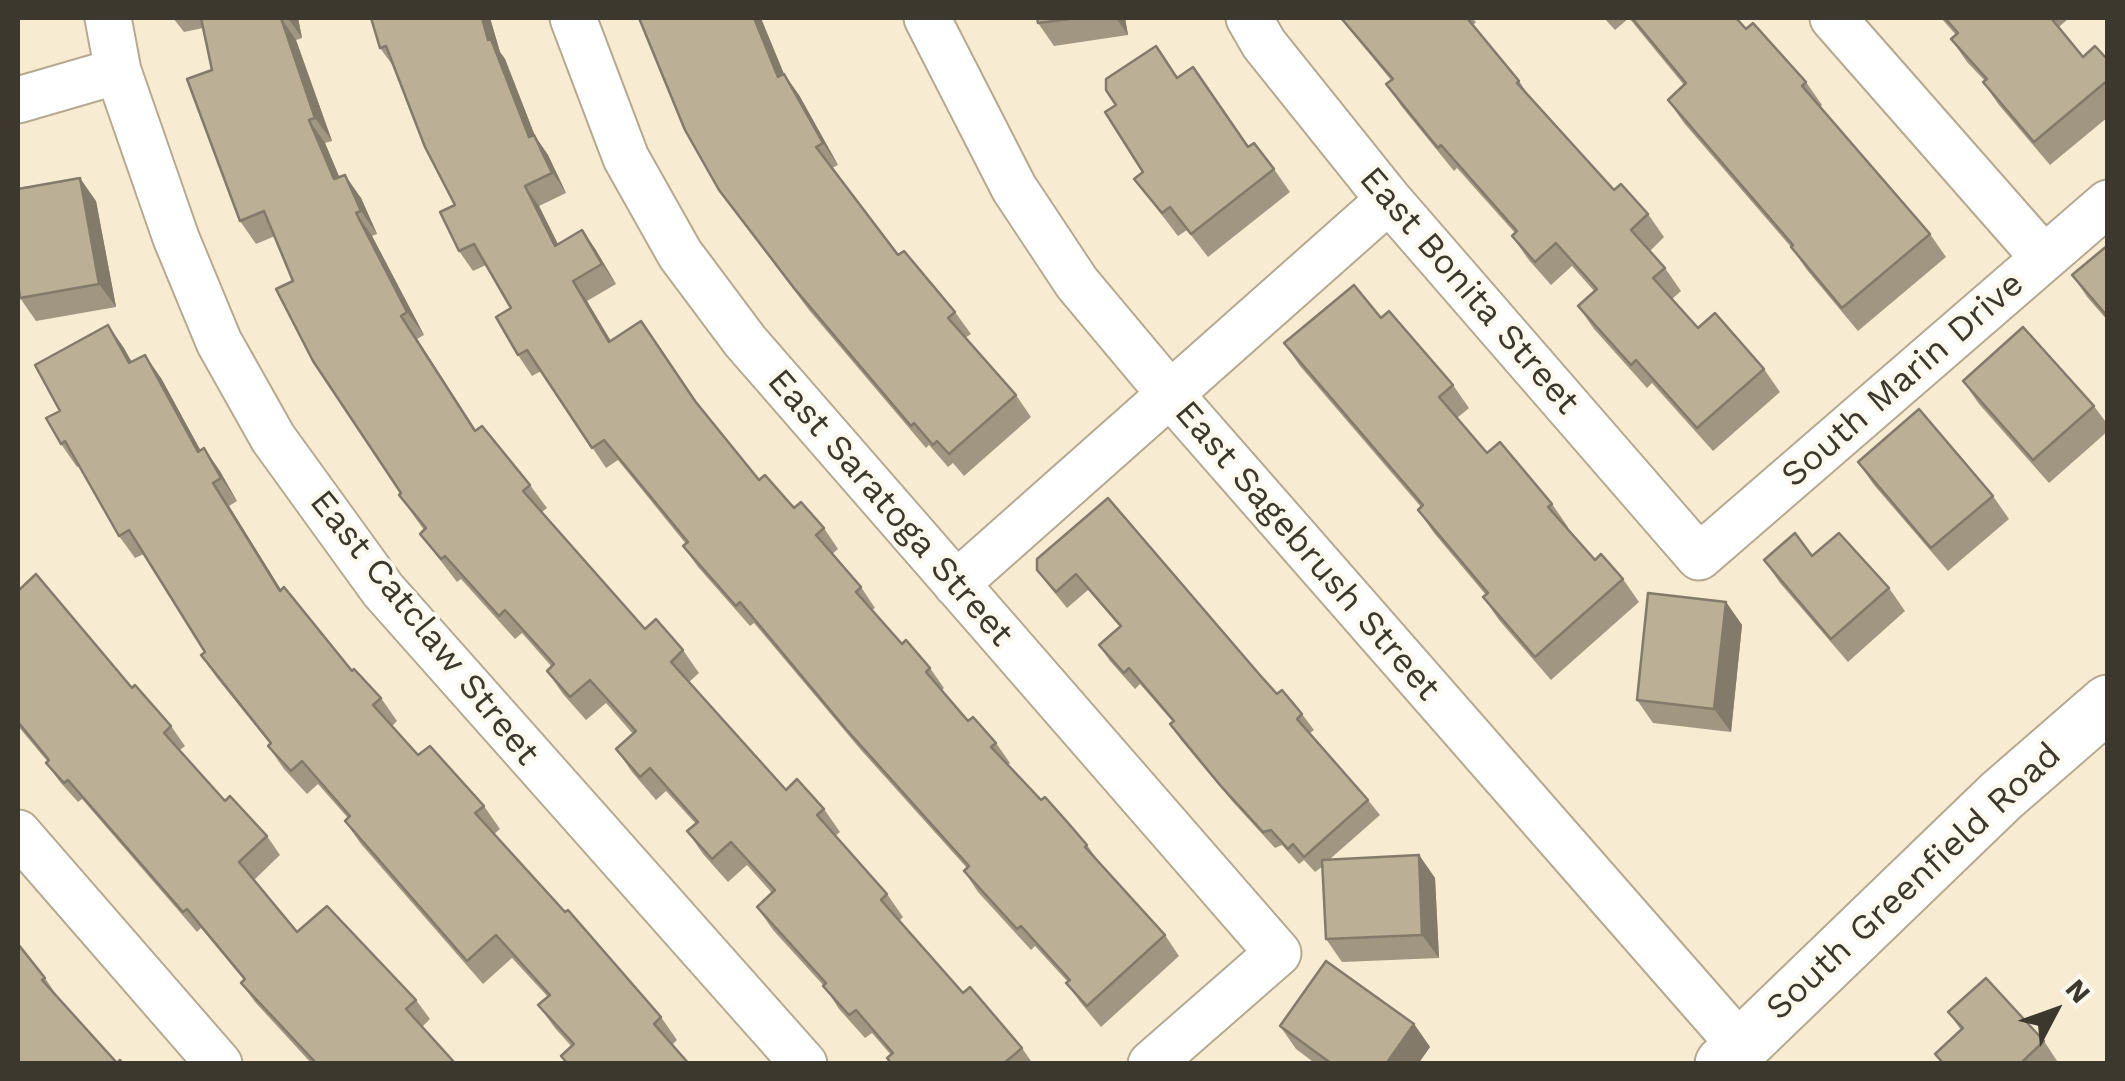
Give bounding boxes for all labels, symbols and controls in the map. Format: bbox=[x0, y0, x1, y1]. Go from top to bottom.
street label: East Bonita Street bbox=[1350, 159, 1588, 423]
street label: South Marin Drive bbox=[1773, 263, 2033, 497]
street label: East Saratoga Street bbox=[758, 361, 1022, 655]
street label: East Sagebrush Street bbox=[1165, 393, 1449, 709]
street label: East Catclaw Street bbox=[300, 482, 548, 774]
street label: South Greenfield Road bbox=[1758, 735, 2070, 1029]
north arrow bbox=[2005, 961, 2105, 1061]
text: N bbox=[2059, 972, 2097, 1010]

